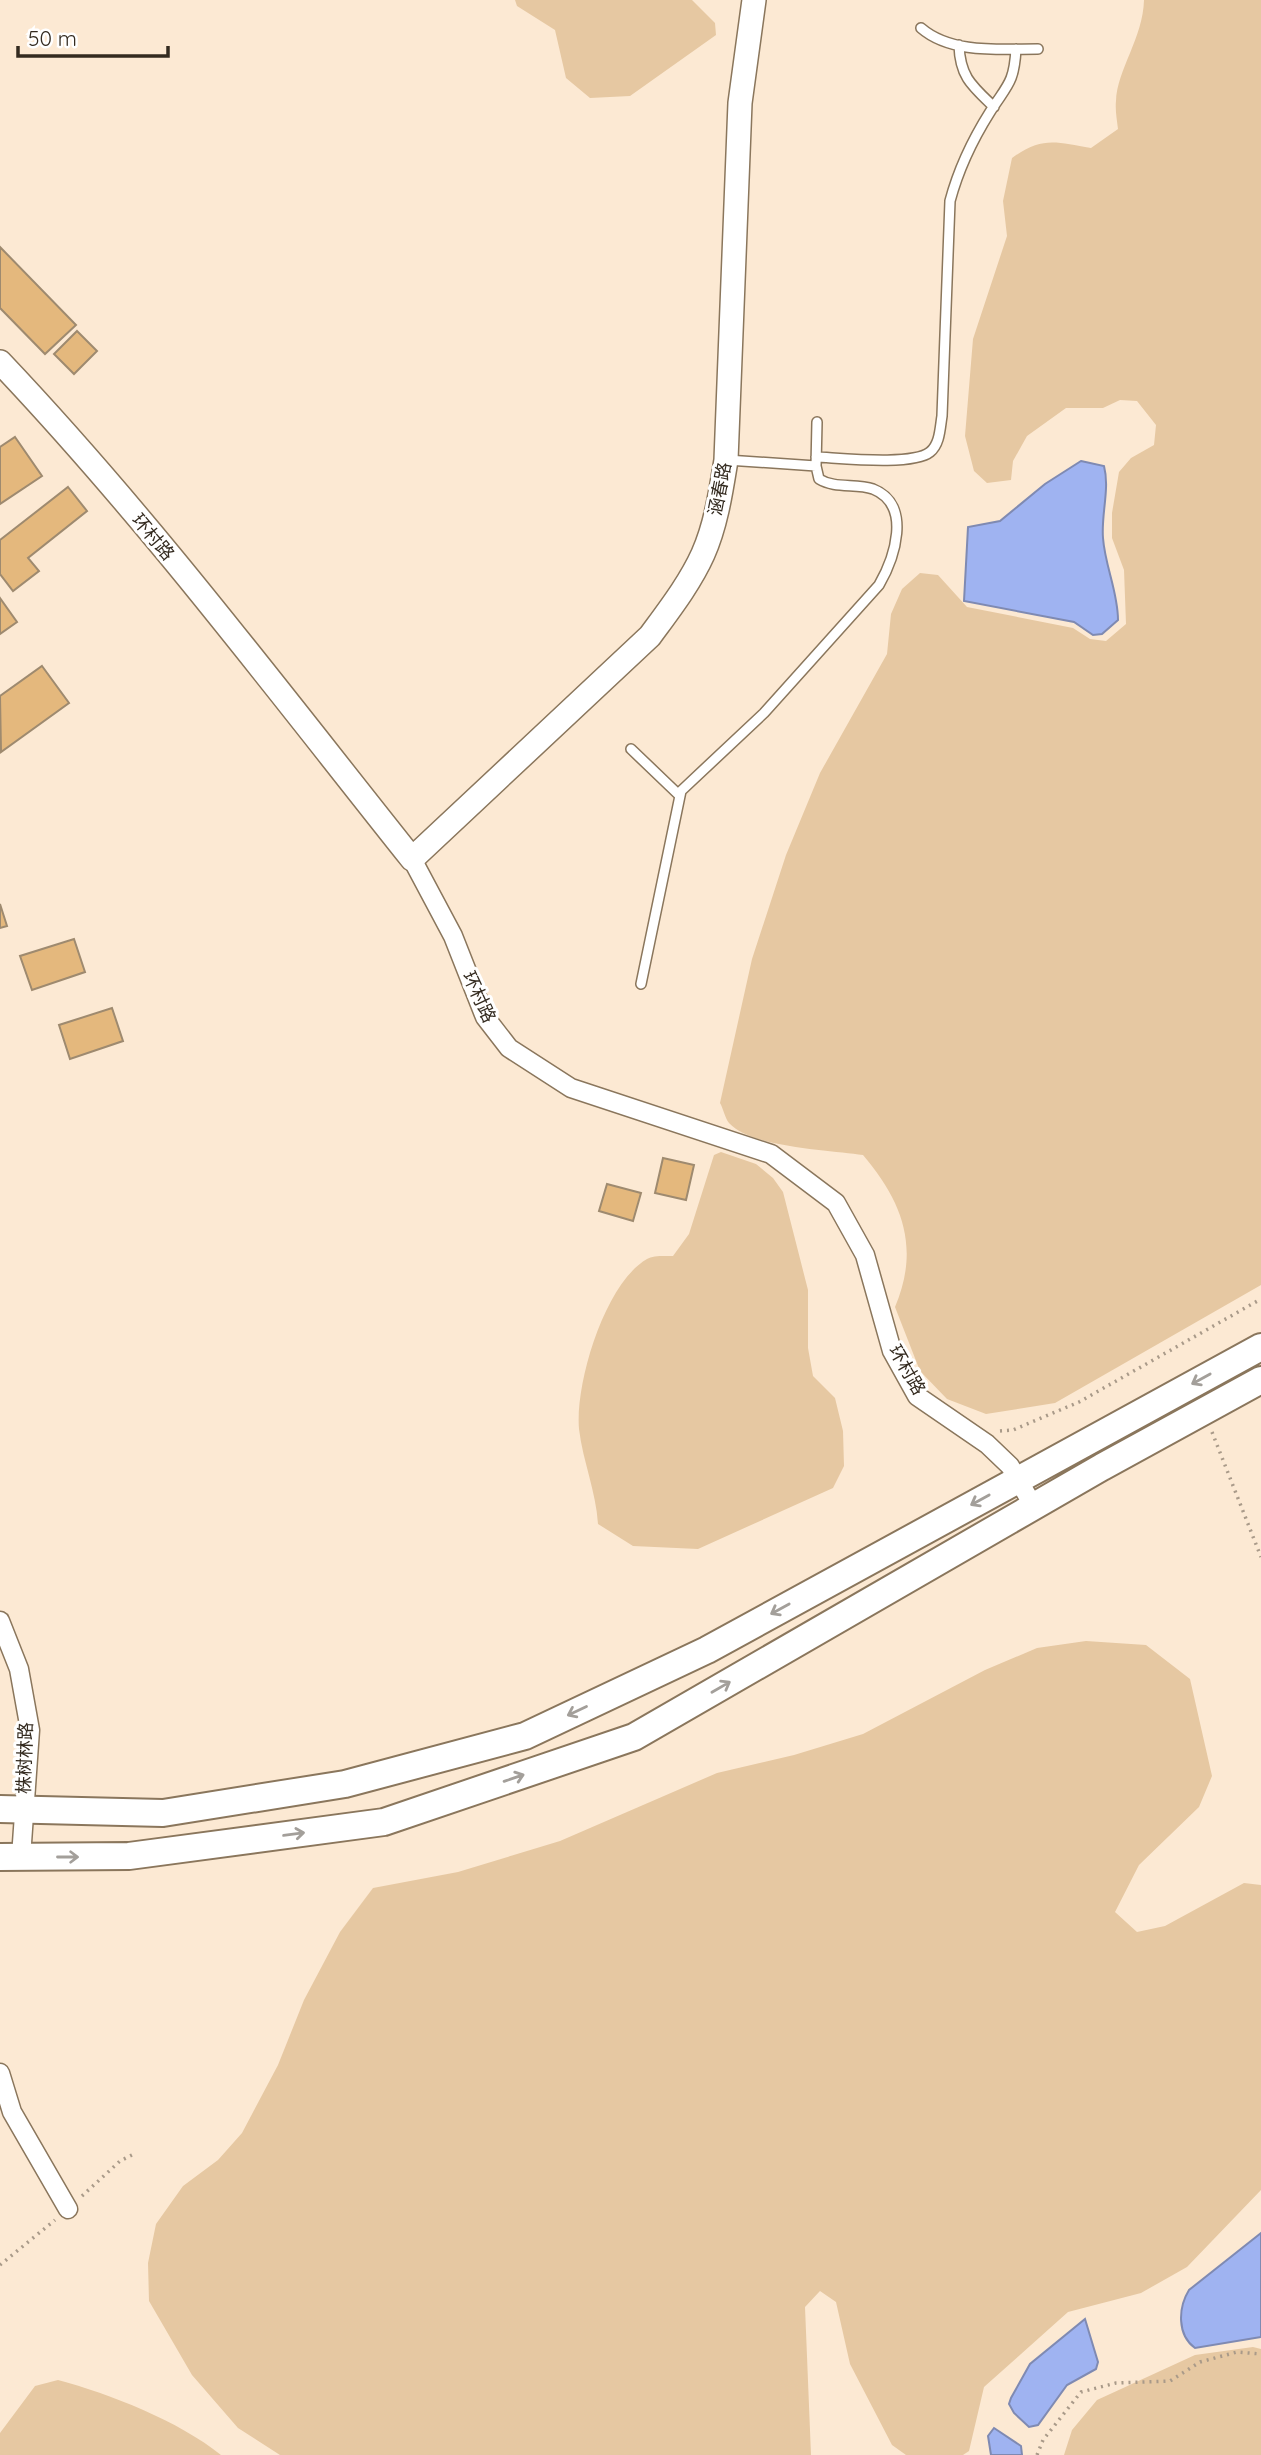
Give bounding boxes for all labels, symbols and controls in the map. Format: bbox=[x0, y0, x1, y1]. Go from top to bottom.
scale bar bbox=[18, 14, 168, 58]
text: 50 m bbox=[28, 25, 77, 51]
street label: 涵春路 bbox=[703, 460, 736, 518]
street label: 环村路 bbox=[127, 509, 180, 565]
street label: 环村路 bbox=[458, 967, 501, 1026]
street label: 环村路 bbox=[884, 1341, 931, 1399]
one-way arrow bbox=[1191, 1373, 1212, 1386]
one-way arrow bbox=[970, 1494, 991, 1507]
one-way arrow bbox=[771, 1602, 791, 1616]
one-way arrow bbox=[710, 1680, 731, 1693]
one-way arrow bbox=[567, 1705, 588, 1719]
street label: 株树林路 bbox=[12, 1722, 37, 1794]
one-way arrow bbox=[502, 1771, 524, 1783]
one-way arrow bbox=[282, 1827, 305, 1840]
one-way arrow bbox=[56, 1850, 79, 1864]

